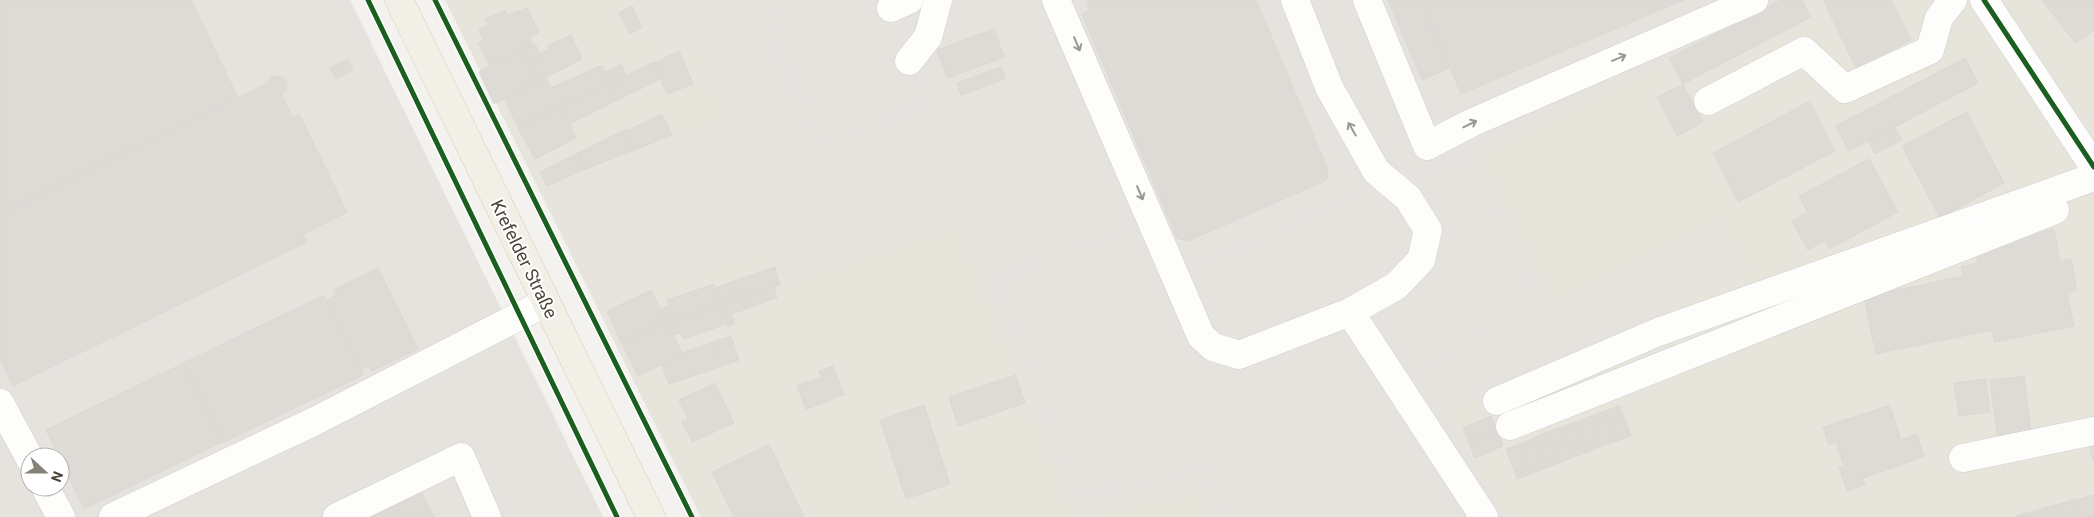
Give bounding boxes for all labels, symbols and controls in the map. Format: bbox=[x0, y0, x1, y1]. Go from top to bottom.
one-way arrow bbox=[1072, 36, 1082, 51]
one-way arrow bbox=[1611, 53, 1626, 63]
one-way arrow bbox=[1462, 118, 1477, 128]
one-way arrow bbox=[1347, 122, 1357, 136]
one-way arrow bbox=[1136, 185, 1146, 200]
street label: Krefelder Straße bbox=[487, 196, 562, 322]
north arrow bbox=[20, 447, 70, 497]
text: N bbox=[48, 469, 66, 484]

